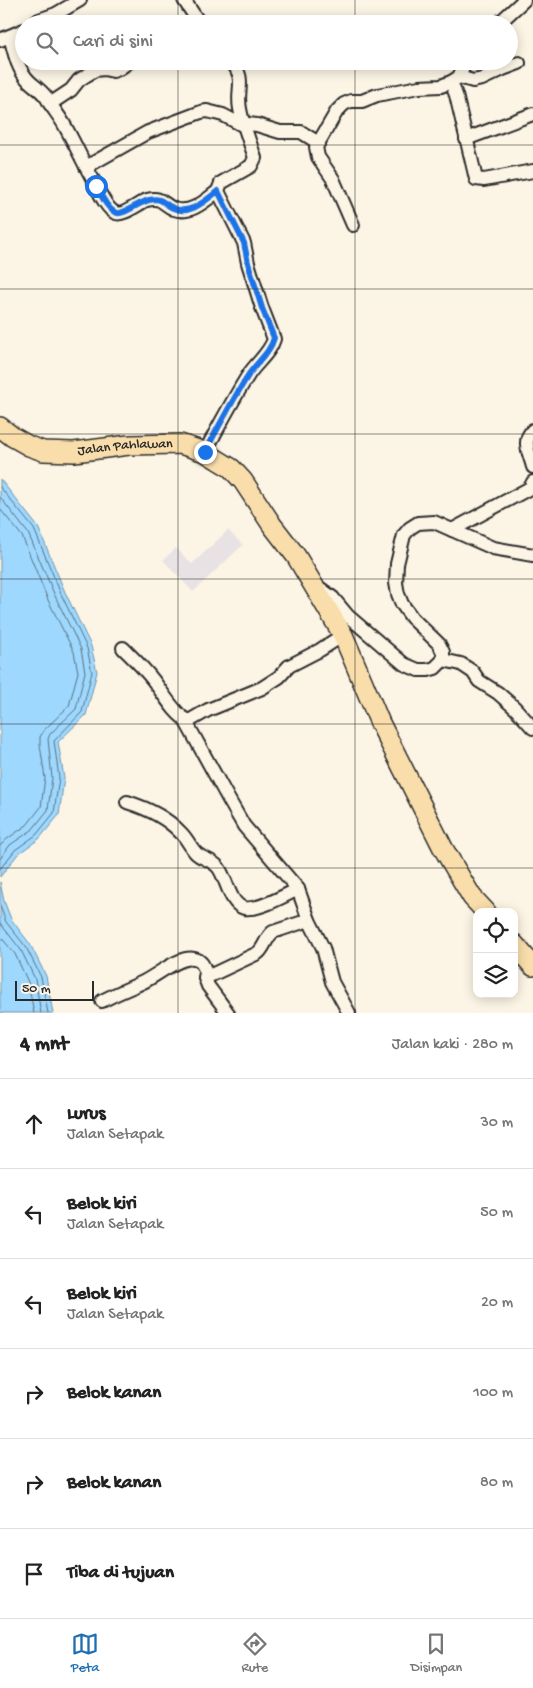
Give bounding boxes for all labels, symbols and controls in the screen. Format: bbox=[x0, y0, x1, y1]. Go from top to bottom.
search box bbox=[15, 15, 518, 70]
icon: search bbox=[33, 29, 61, 57]
text: Cari di sini bbox=[73, 31, 153, 54]
route start bbox=[85, 175, 108, 198]
street label: Jalan Pahlawan bbox=[77, 436, 173, 460]
route end bbox=[194, 441, 217, 464]
map controls bbox=[473, 908, 518, 998]
button: locate bbox=[473, 908, 518, 953]
button: layers bbox=[473, 953, 518, 998]
scale bar bbox=[15, 978, 94, 1001]
text: 50 m bbox=[22, 981, 51, 998]
text: 4 mnt bbox=[20, 1033, 68, 1058]
text: Jalan kaki · 280 m bbox=[392, 1036, 513, 1055]
text: Lurus bbox=[67, 1103, 106, 1126]
icon: ahead bbox=[20, 1110, 48, 1138]
text: 30 m bbox=[480, 1114, 513, 1133]
text: Jalan Setapak bbox=[67, 1126, 163, 1145]
text: Belok kiri bbox=[67, 1193, 137, 1216]
icon: left bbox=[20, 1200, 48, 1228]
text: 50 m bbox=[480, 1204, 513, 1223]
text: Jalan Setapak bbox=[67, 1216, 163, 1235]
text: Belok kiri bbox=[67, 1283, 137, 1306]
icon: left bbox=[20, 1290, 48, 1318]
text: 20 m bbox=[481, 1294, 513, 1313]
text: Jalan Setapak bbox=[67, 1306, 163, 1325]
icon: right bbox=[20, 1380, 48, 1408]
text: Belok kanan bbox=[67, 1382, 161, 1405]
text: 100 m bbox=[473, 1384, 513, 1403]
icon: right bbox=[20, 1470, 48, 1498]
text: Belok kanan bbox=[67, 1472, 161, 1495]
text: 80 m bbox=[480, 1474, 513, 1493]
icon: arrive bbox=[20, 1560, 48, 1588]
text: Tiba di tujuan bbox=[67, 1562, 174, 1585]
tab: Peta bbox=[71, 1630, 99, 1677]
tab: Rute bbox=[241, 1630, 269, 1677]
tab: Disimpan bbox=[411, 1630, 462, 1677]

